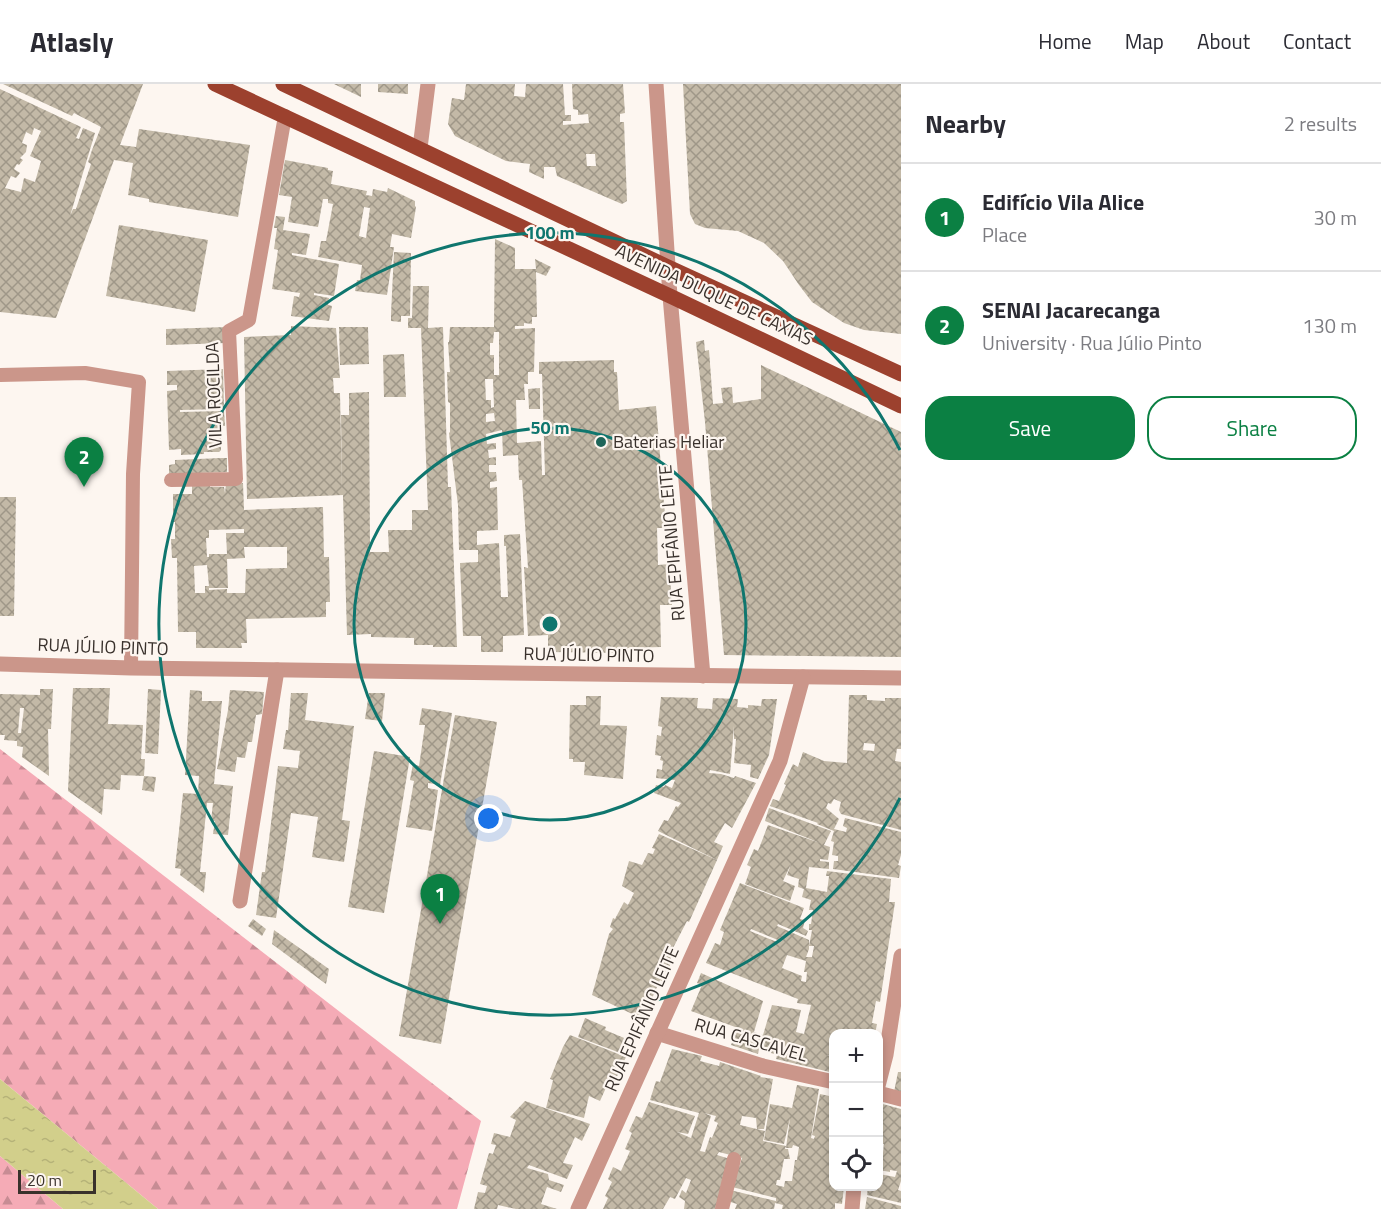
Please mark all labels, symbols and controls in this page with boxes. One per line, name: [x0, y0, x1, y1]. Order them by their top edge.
text: Atlasly: [30, 20, 113, 63]
text: Home: [1038, 25, 1092, 57]
text: Map: [1125, 25, 1164, 57]
text: About: [1197, 25, 1250, 57]
text: Contact: [1283, 25, 1351, 57]
text: Nearby: [925, 104, 1006, 143]
text: 2 results: [1284, 108, 1357, 139]
text: Edifício Vila Alice: [982, 185, 1144, 219]
text: 1: [939, 202, 950, 233]
text: 30 m: [1313, 202, 1357, 233]
text: 100 m: [525, 219, 575, 246]
text: Place: [982, 219, 1027, 250]
street label: AVENIDA DUQUE DE CAXIAS: [611, 237, 817, 352]
text: SENAI Jacarecanga: [982, 293, 1160, 327]
text: 2: [939, 310, 950, 341]
text: 130 m: [1302, 310, 1357, 341]
text: University · Rua Júlio Pinto: [982, 327, 1202, 358]
street label: VILA ROCILDA: [198, 341, 229, 449]
button: Save: [925, 396, 1135, 460]
button: Share: [1147, 396, 1357, 460]
text: 50 m: [530, 414, 570, 441]
place label: Baterias Heliar: [613, 428, 725, 455]
marker: Baterias Heliar: [594, 435, 608, 449]
pin: 2: [64, 438, 104, 487]
street label: RUA EPIFÂNIO LEITE: [651, 464, 692, 622]
centre of rings: [540, 614, 560, 634]
street label: RUA JÚLIO PINTO: [37, 631, 169, 662]
street label: RUA JÚLIO PINTO: [523, 640, 655, 669]
your location: [474, 804, 503, 833]
pin: 1: [420, 874, 460, 924]
street label: RUA EPIFÂNIO LEITE: [597, 942, 686, 1096]
street label: RUA CASCAVEL: [691, 1010, 811, 1069]
map controls: [829, 1029, 883, 1191]
button: +: [829, 1029, 883, 1083]
button: −: [829, 1083, 883, 1137]
button: locate: [829, 1137, 883, 1191]
scale bar: [18, 1167, 96, 1194]
text: 20 m: [27, 1168, 62, 1192]

